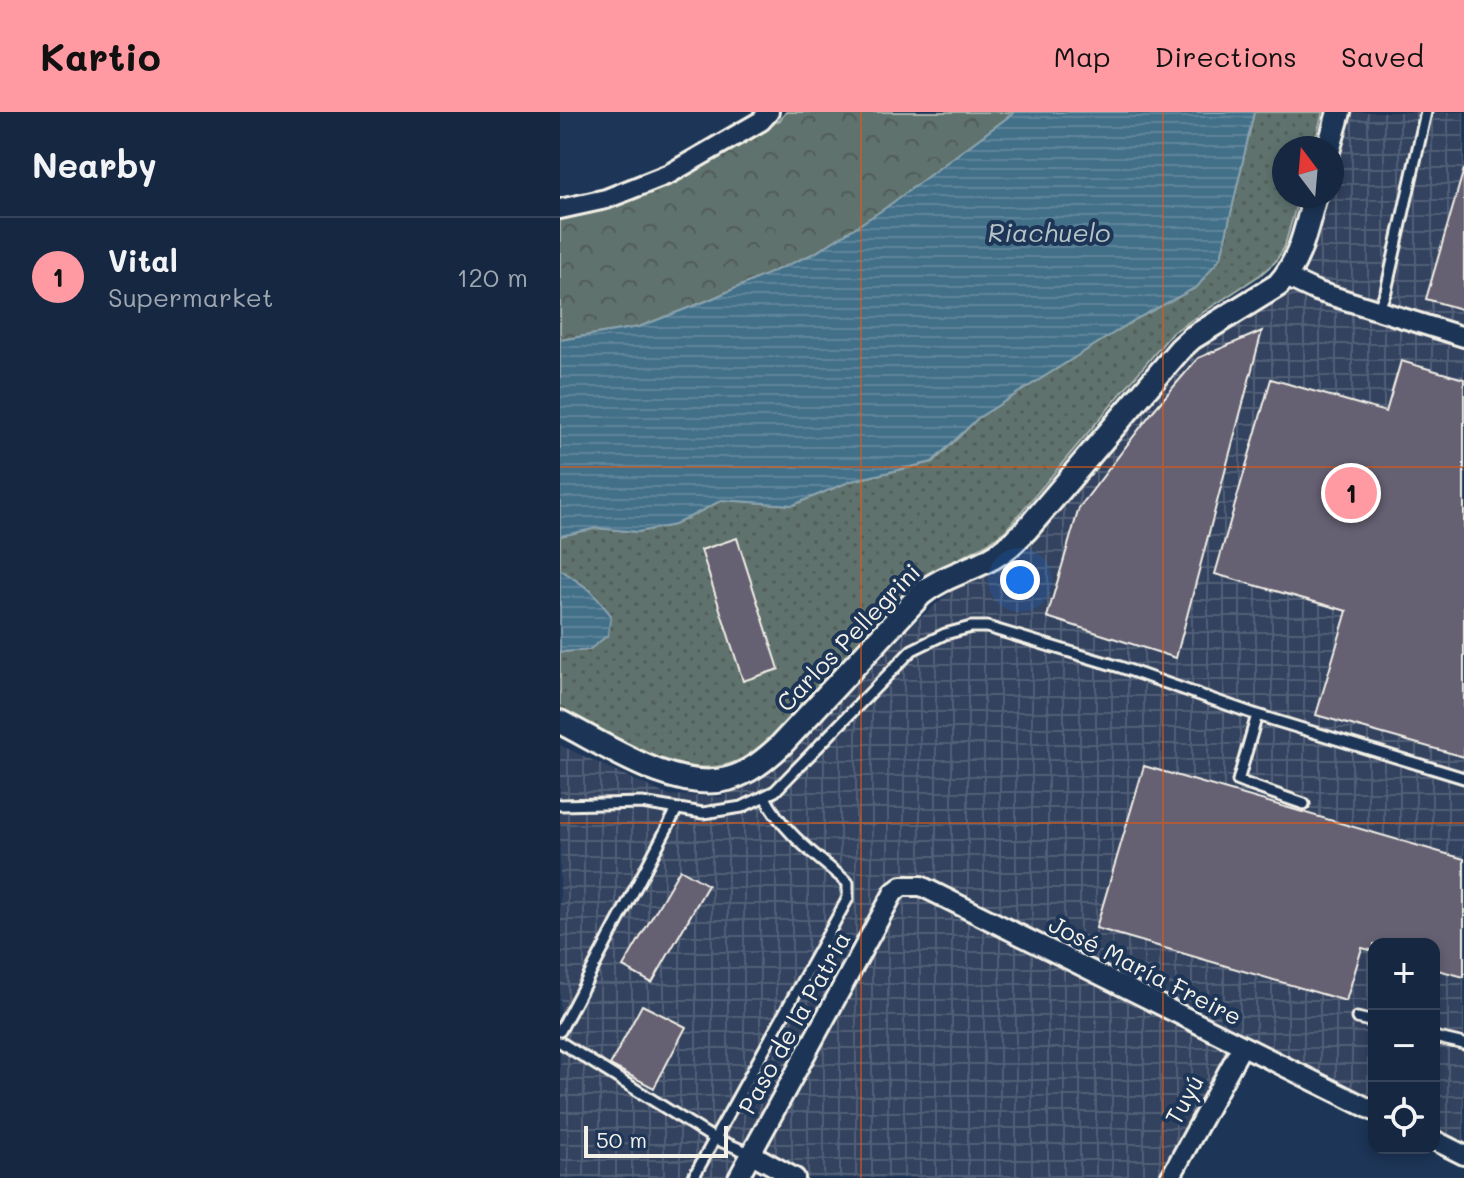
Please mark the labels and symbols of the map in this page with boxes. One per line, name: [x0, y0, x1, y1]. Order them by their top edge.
north arrow: [1272, 136, 1344, 208]
water label: Riachuelo: [987, 215, 1111, 249]
pin: 1: [1325, 463, 1377, 523]
street label: Carlos Pellegrini: [769, 556, 926, 718]
your location: [1000, 560, 1040, 600]
street label: José María Freire: [1044, 908, 1247, 1032]
street label: Paso de la Patria: [731, 925, 857, 1119]
street label: Tuyú: [1157, 1069, 1210, 1130]
scale bar: [584, 1122, 728, 1158]

